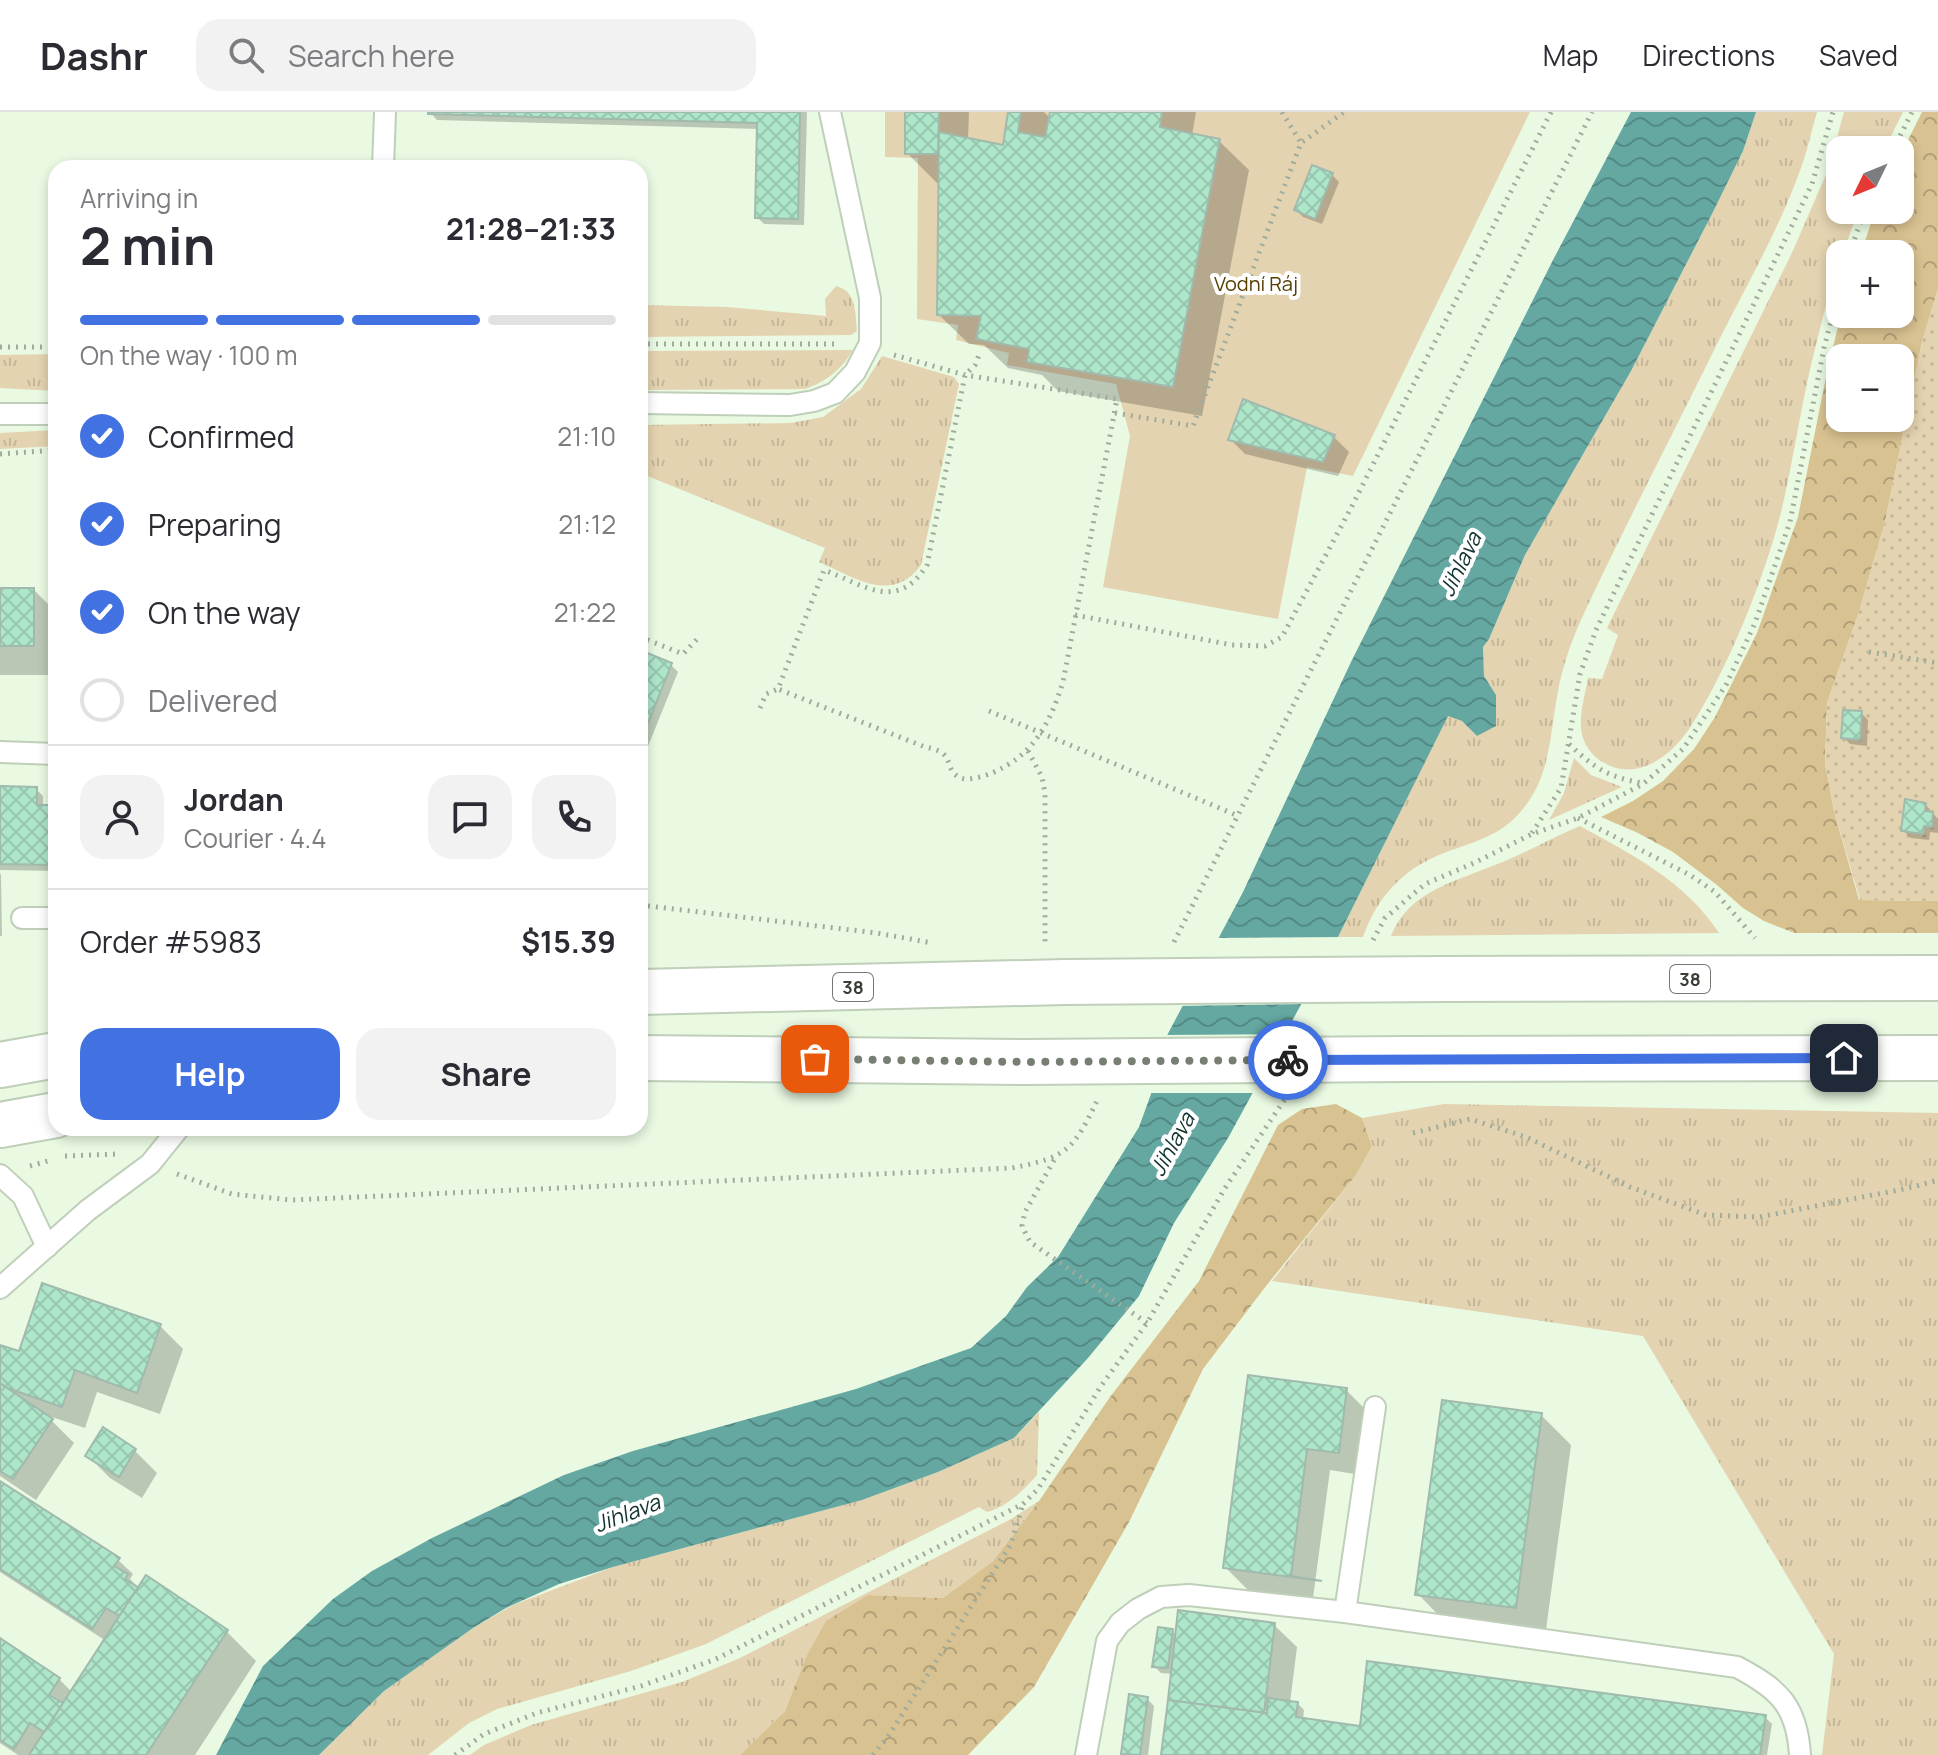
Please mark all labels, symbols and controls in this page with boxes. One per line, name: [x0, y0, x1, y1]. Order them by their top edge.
search box: [196, 19, 756, 91]
text: Dashr: [40, 29, 148, 81]
icon: search: [224, 33, 268, 77]
text: Search here: [288, 35, 455, 76]
text: Map: [1543, 36, 1598, 74]
text: Directions: [1642, 36, 1775, 74]
text: Saved: [1819, 36, 1898, 74]
north arrow: [1826, 136, 1914, 224]
map controls: [1826, 136, 1914, 432]
text: Arriving in: [80, 180, 198, 216]
text: 21:28–21:33: [446, 208, 616, 249]
text: 2 min: [80, 210, 215, 281]
button: +: [1826, 240, 1914, 328]
park label: Vodní Ráj: [1214, 270, 1298, 297]
text: On the way · 100 m: [80, 337, 298, 373]
button: −: [1826, 344, 1914, 432]
icon: check: [80, 414, 124, 458]
text: Confirmed: [148, 416, 295, 457]
text: 21:10: [557, 418, 616, 454]
icon: check: [80, 502, 124, 546]
text: Preparing: [148, 504, 282, 545]
text: 21:12: [558, 506, 616, 542]
water label: Jihlava: [1432, 525, 1489, 601]
icon: check: [80, 590, 124, 634]
text: On the way: [148, 592, 301, 633]
text: 21:22: [554, 594, 616, 630]
text: Delivered: [148, 680, 278, 721]
button: person: [80, 775, 164, 859]
button: chat: [428, 775, 512, 859]
button: phone: [532, 775, 616, 859]
text: Jordan: [184, 779, 284, 820]
text: Courier · 4.4: [184, 820, 326, 856]
text: Order #5983: [80, 921, 262, 962]
text: $15.39: [521, 921, 616, 962]
road number: 38: [1670, 965, 1710, 993]
road number: 38: [833, 973, 873, 1001]
courier: [1248, 1020, 1328, 1100]
pin: [1810, 1024, 1878, 1092]
pin: [781, 1025, 849, 1093]
button: Help: [80, 1028, 340, 1120]
button: Share: [356, 1028, 616, 1120]
icon: home: [1822, 1036, 1866, 1080]
icon: bag: [793, 1037, 837, 1081]
icon: bike: [1266, 1038, 1310, 1082]
water label: Jihlava: [1142, 1105, 1202, 1181]
water label: Jihlava: [590, 1486, 666, 1539]

